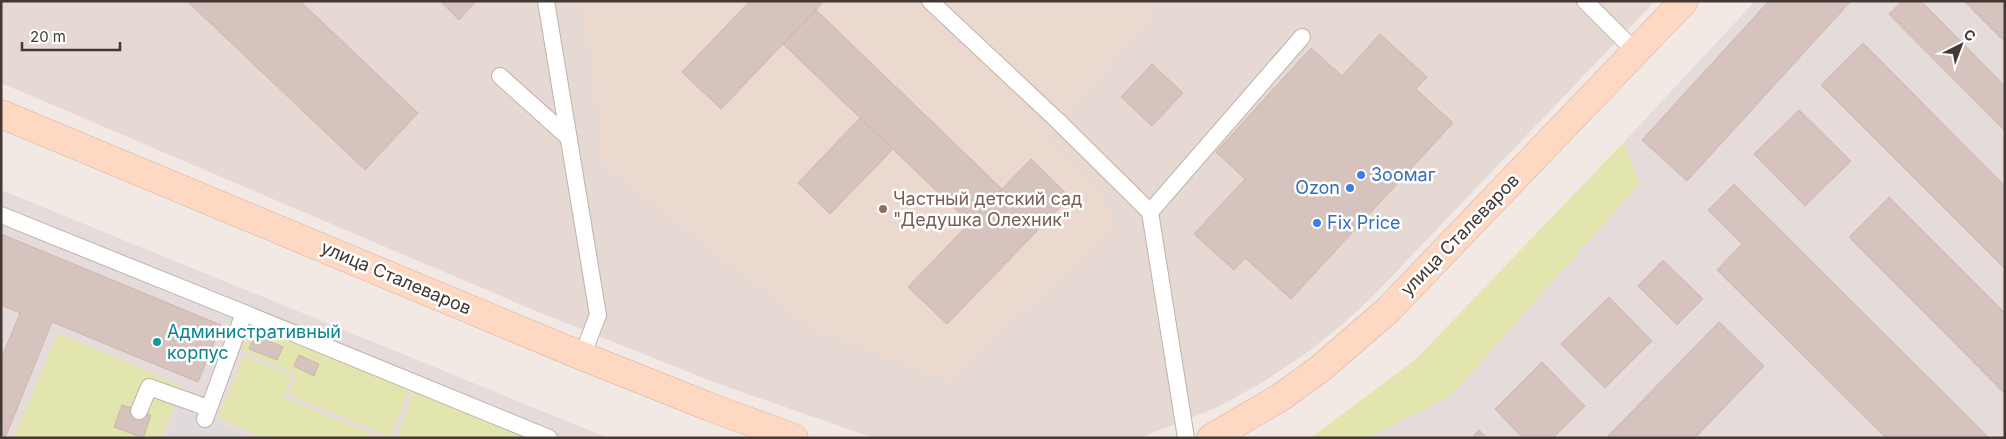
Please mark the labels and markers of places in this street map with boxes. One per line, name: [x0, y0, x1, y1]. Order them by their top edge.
place label: Зоомаг: [1371, 164, 1436, 185]
marker: Зоомаг: [1355, 169, 1367, 181]
place label: Ozon: [1295, 177, 1340, 198]
marker: Ozon: [1344, 182, 1356, 194]
place label: Частный детский сад "Дедушка Олехник": [893, 188, 1082, 230]
marker: Частный детский сад "Дедушка Олехник": [877, 203, 889, 215]
place label: Fix Price: [1327, 212, 1401, 233]
marker: Fix Price: [1311, 217, 1323, 229]
place label: Административный корпус: [167, 321, 341, 363]
marker: Административный корпус: [151, 336, 163, 348]

